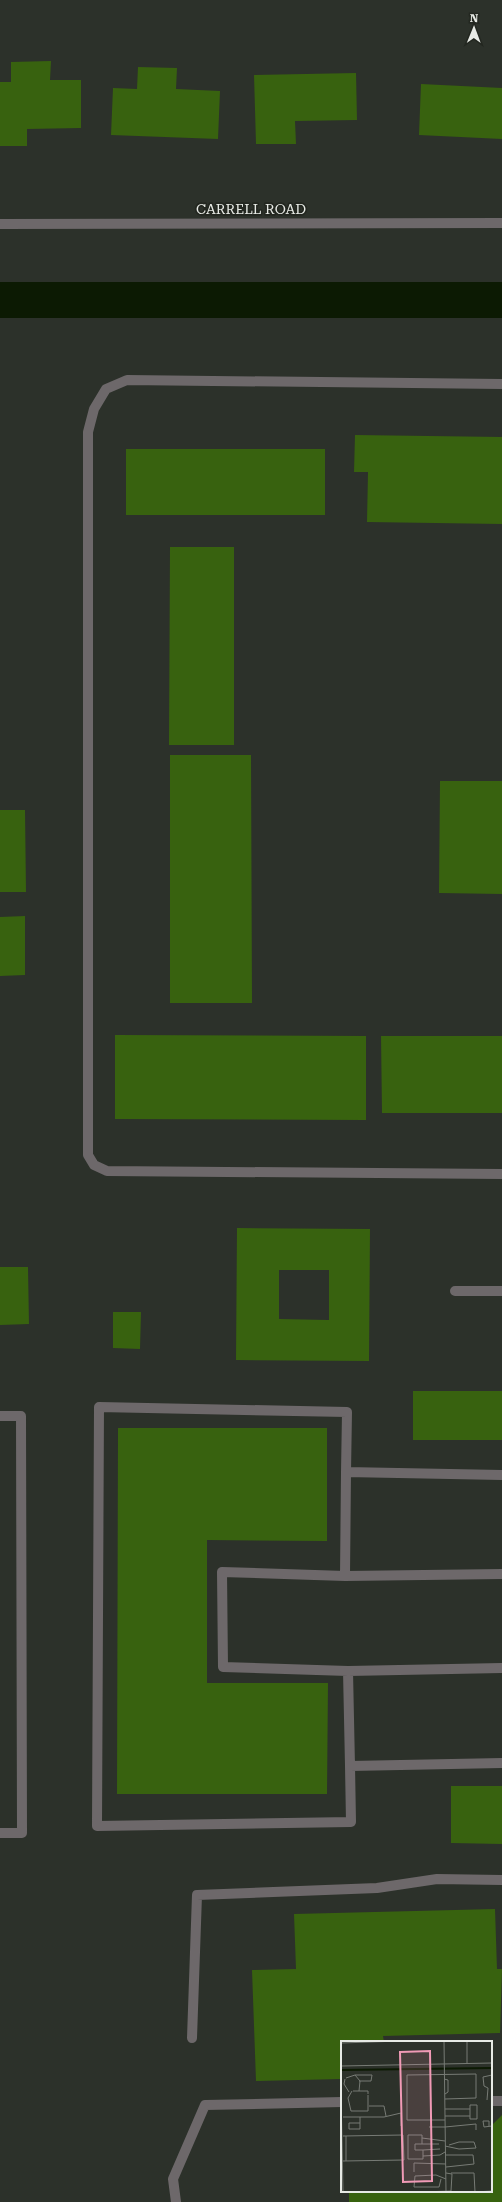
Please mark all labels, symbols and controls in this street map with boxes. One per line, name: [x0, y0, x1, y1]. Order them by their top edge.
north arrow: [454, 8, 494, 48]
text: N: [470, 12, 479, 25]
street label: CARRELL ROAD: [196, 201, 306, 217]
inset map: [341, 2041, 492, 2192]

